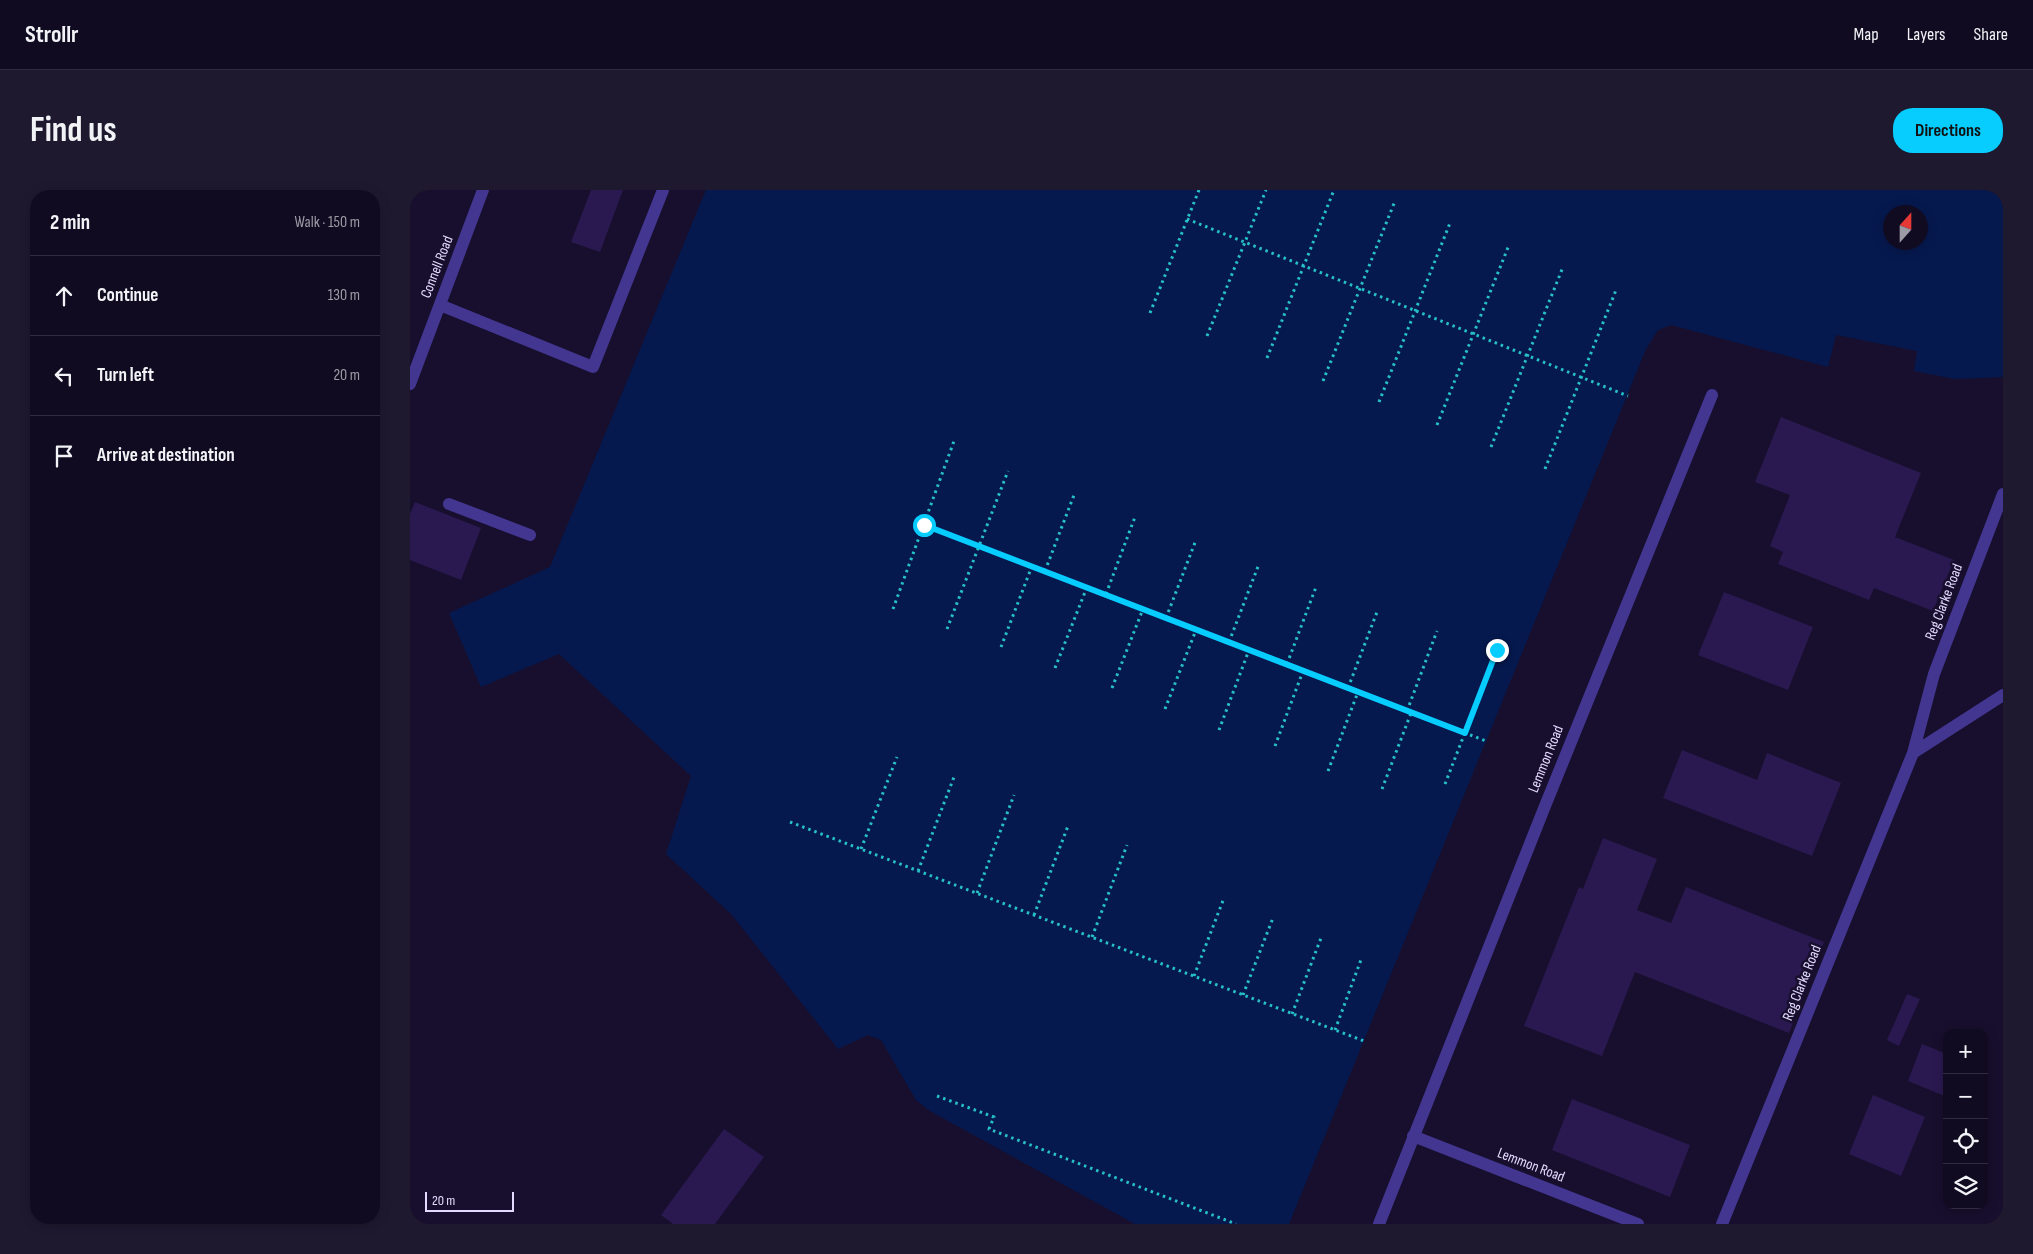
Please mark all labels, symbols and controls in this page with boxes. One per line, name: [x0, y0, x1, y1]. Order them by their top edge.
text: Strollr: [25, 20, 79, 49]
text: Map: [1854, 24, 1879, 45]
text: Layers: [1907, 24, 1946, 45]
text: Share: [1974, 24, 2008, 45]
button: Directions: [1893, 108, 2003, 153]
text: Find us: [30, 109, 117, 152]
north arrow: [1883, 205, 1928, 250]
text: 2 min: [50, 210, 90, 235]
text: Walk · 150 m: [295, 213, 360, 232]
street label: Connell Road: [416, 233, 458, 301]
icon: ahead: [50, 282, 78, 310]
text: Continue: [97, 284, 158, 307]
text: 130 m: [328, 286, 360, 305]
icon: left: [50, 362, 78, 390]
text: Turn left: [97, 364, 154, 387]
text: 20 m: [333, 366, 360, 385]
icon: arrive: [50, 442, 78, 470]
text: Arrive at destination: [97, 444, 235, 467]
route start: [913, 514, 936, 537]
street label: Reg Clarke Road: [1921, 561, 1967, 643]
route end: [1486, 639, 1509, 662]
street label: Lemmon Road: [1524, 723, 1568, 795]
street label: Reg Clarke Road: [1778, 942, 1826, 1024]
map controls: [1943, 1029, 1988, 1209]
button: +: [1943, 1029, 1988, 1074]
button: −: [1943, 1074, 1988, 1119]
button: locate: [1943, 1119, 1988, 1164]
street label: Lemmon Road: [1495, 1143, 1567, 1187]
button: layers: [1943, 1164, 1988, 1209]
scale bar: [425, 1189, 514, 1212]
text: 20 m: [432, 1192, 455, 1209]

